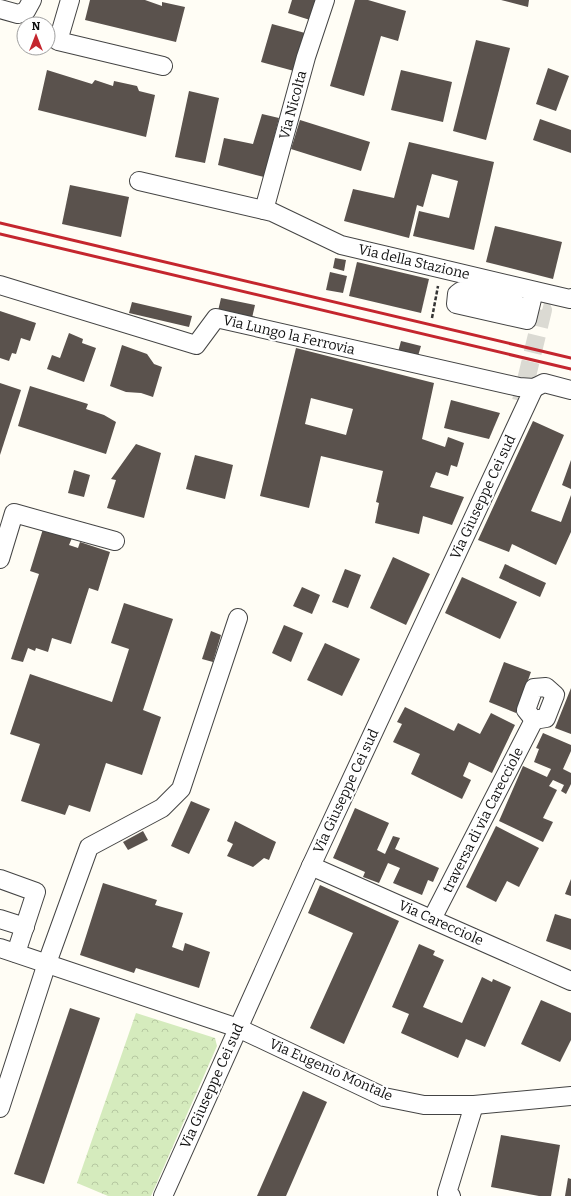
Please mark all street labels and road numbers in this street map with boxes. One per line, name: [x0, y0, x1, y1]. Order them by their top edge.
street label: Via Nicolta: [276, 68, 310, 141]
street label: Via della Stazione: [357, 241, 471, 283]
street label: Via Lungo la Ferrovia: [221, 312, 357, 359]
street label: Via Giuseppe Cei sud: [447, 432, 519, 562]
street label: Via Giuseppe Cei sud: [310, 726, 382, 856]
street label: traversa di via Carecciole: [439, 745, 527, 895]
street label: Via Carecciole: [396, 897, 486, 949]
street label: Via Giuseppe Cei sud: [177, 1021, 247, 1151]
street label: Via Eugenio Montale: [267, 1035, 395, 1105]

